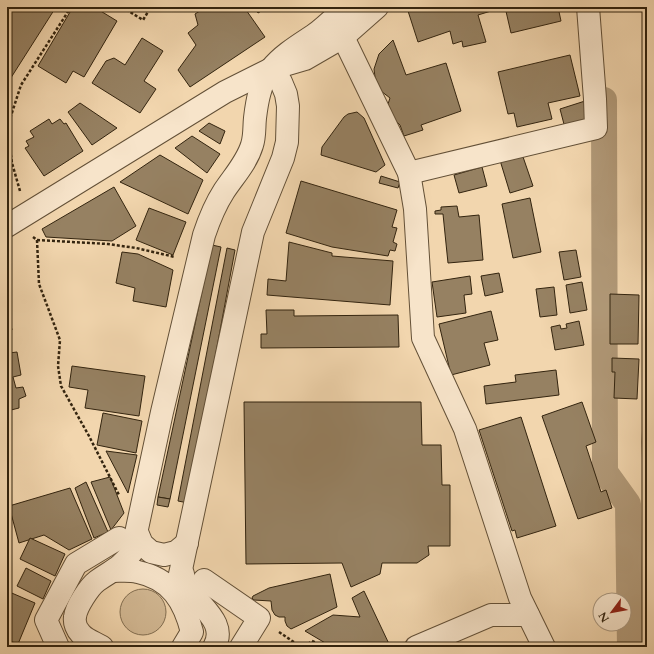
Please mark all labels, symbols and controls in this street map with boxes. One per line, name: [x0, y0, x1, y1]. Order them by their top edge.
north arrow: [592, 592, 632, 632]
text: N: [595, 609, 613, 625]

